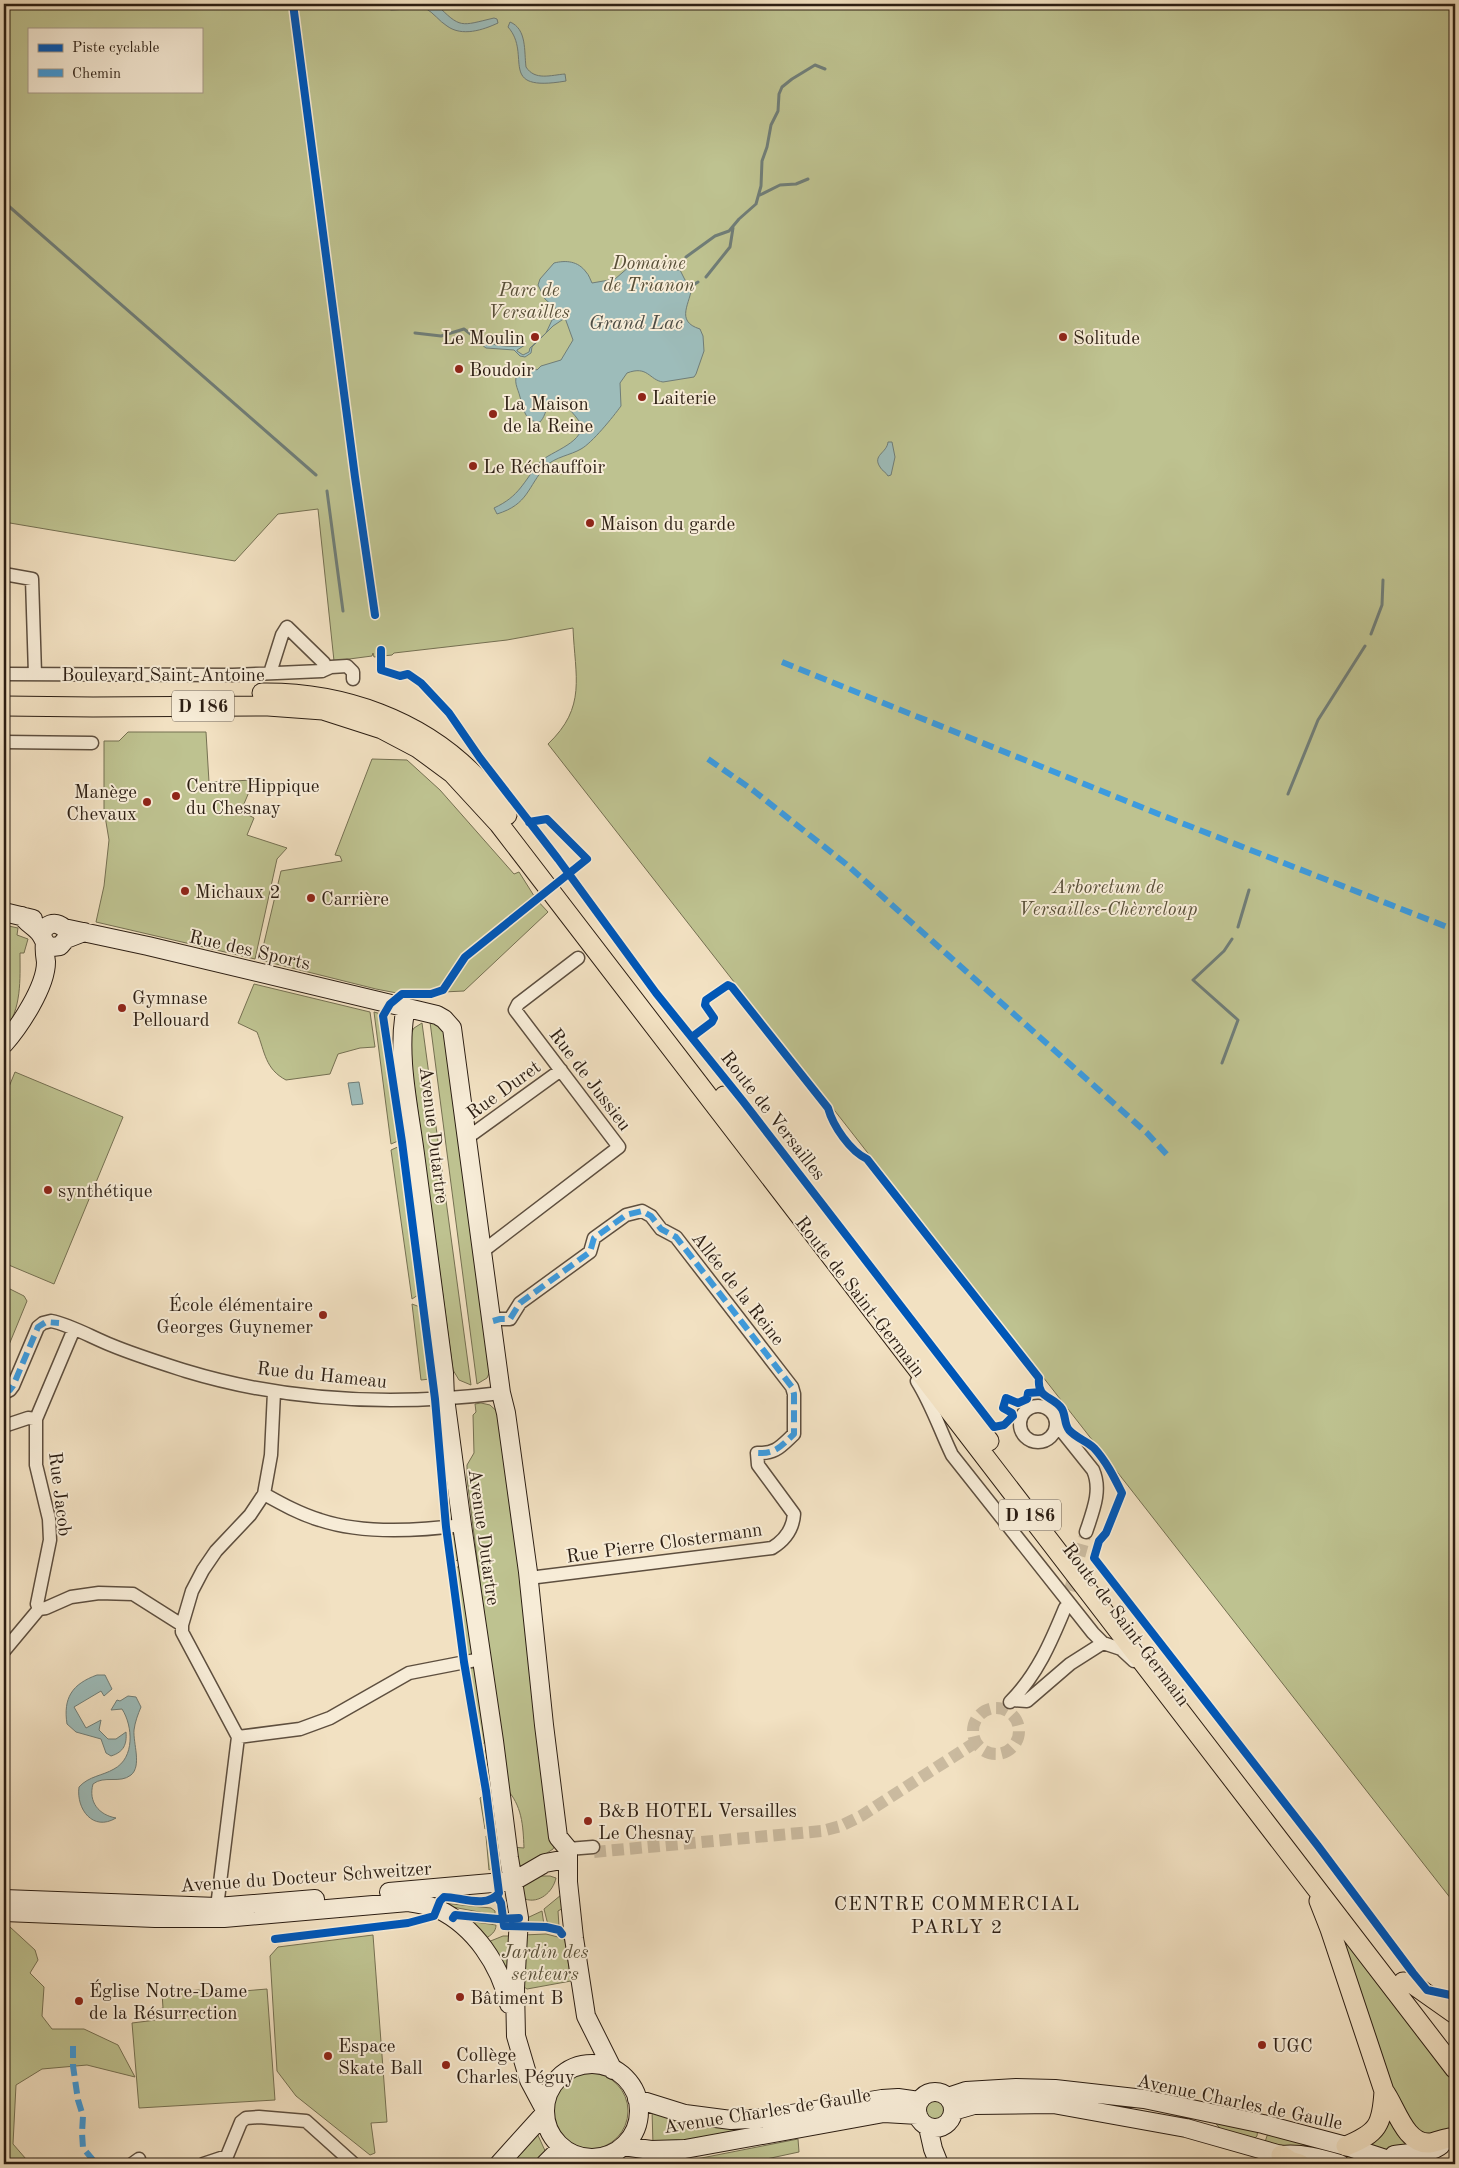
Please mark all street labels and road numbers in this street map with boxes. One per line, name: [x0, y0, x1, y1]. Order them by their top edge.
street label: Boulevard Saint-Antoine: [61, 667, 265, 686]
road number: D 186: [172, 690, 234, 721]
street label: Rue des Sports: [187, 928, 312, 975]
street label: Rue de Jussieu: [544, 1026, 634, 1135]
street label: Route de Versailles: [716, 1049, 828, 1184]
street label: Rue Duret: [464, 1058, 545, 1124]
street label: Avenue Dutartre: [415, 1066, 450, 1205]
street label: Route de Saint-Germain: [791, 1214, 928, 1381]
street label: Allée de la Reine: [687, 1229, 787, 1350]
street label: Rue du Hameau: [256, 1360, 388, 1393]
street label: Rue Jacob: [44, 1451, 73, 1538]
street label: Avenue Dutartre: [464, 1468, 502, 1607]
road number: D 186: [999, 1500, 1061, 1530]
street label: Rue Pierre Clostermann: [565, 1521, 764, 1568]
street label: Route de Saint-Germain: [1058, 1541, 1192, 1710]
street label: Avenue du Docteur Schweitzer: [180, 1860, 433, 1897]
street label: Avenue Charles de Gaulle: [1135, 2072, 1344, 2135]
street label: Avenue Charles de Gaulle: [662, 2087, 872, 2138]

